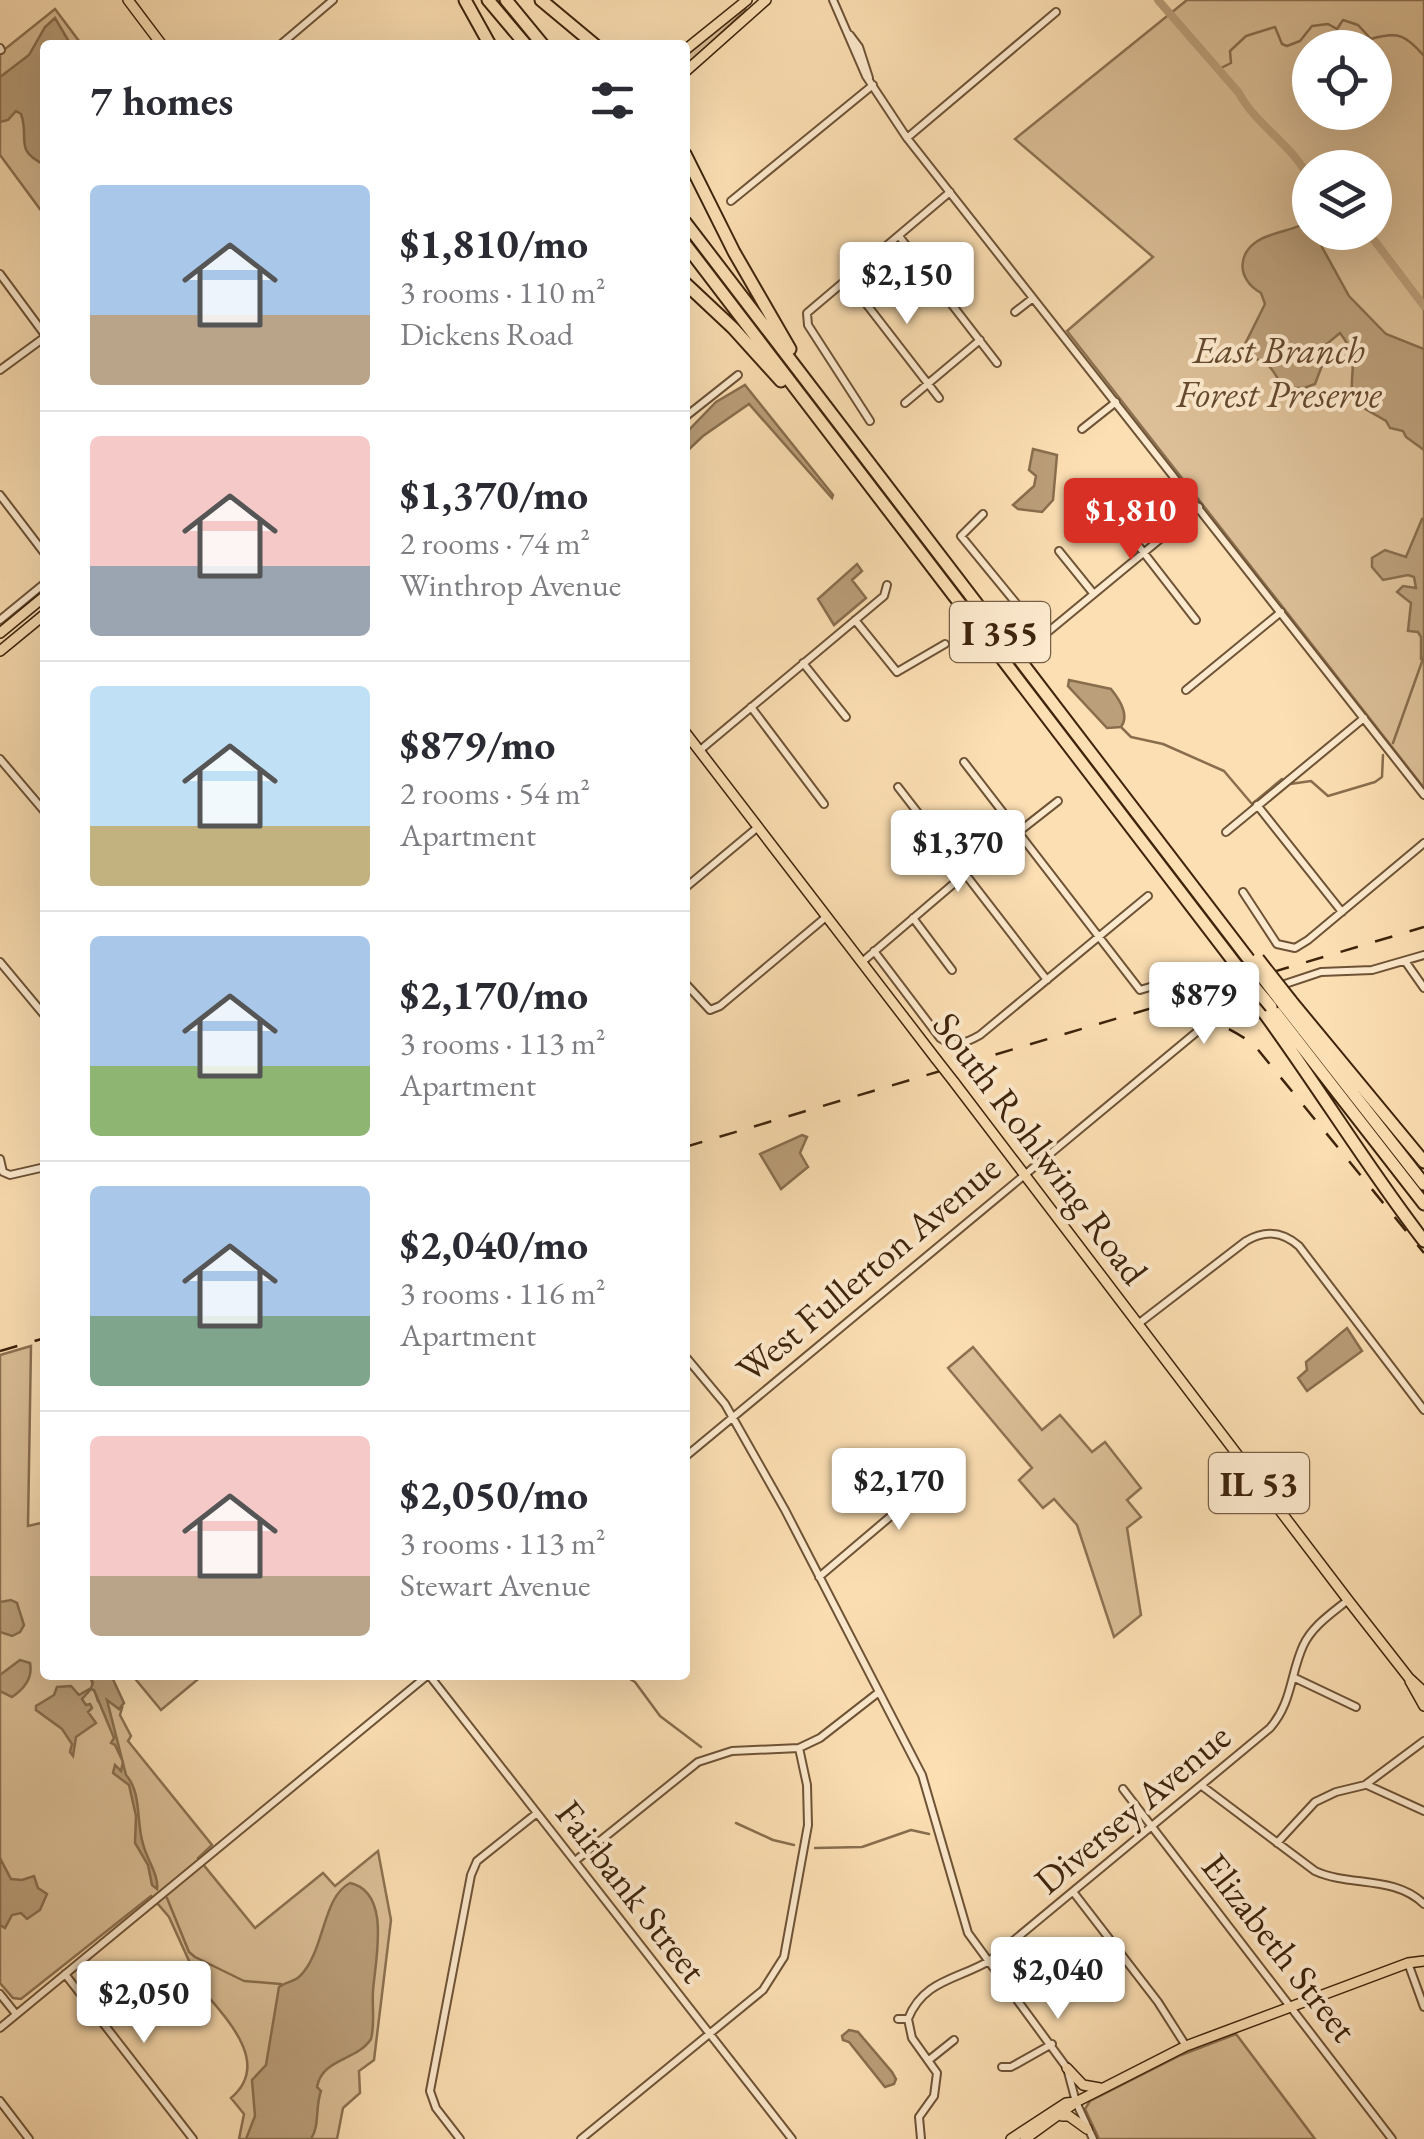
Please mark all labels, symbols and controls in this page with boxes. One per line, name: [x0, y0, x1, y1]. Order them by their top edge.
map controls: [1292, 30, 1392, 250]
button: locate: [1292, 30, 1392, 130]
text: 7 homes: [90, 73, 233, 128]
icon: filters: [585, 73, 640, 128]
button: layers: [1292, 150, 1392, 250]
text: $1,810/mo: [400, 216, 588, 271]
icon: home: [170, 225, 290, 345]
pin: $2,150: [826, 242, 988, 327]
text: $2,150: [862, 253, 952, 295]
text: 3 rooms · 110 m²: [400, 271, 606, 313]
text: Dickens Road: [400, 313, 573, 355]
park label: East Branch Forest Preserve: [1175, 325, 1383, 418]
text: $1,370/mo: [400, 467, 588, 522]
icon: home: [170, 476, 290, 596]
pin: $1,810: [1050, 478, 1212, 563]
text: $1,810: [1086, 489, 1176, 531]
text: 2 rooms · 74 m²: [400, 522, 590, 564]
text: Winthrop Avenue: [400, 564, 621, 606]
road number: I 355: [950, 602, 1050, 662]
text: $879/mo: [400, 717, 556, 772]
icon: home: [170, 726, 290, 846]
text: 2 rooms · 54 m²: [400, 772, 590, 814]
pin: $1,370: [877, 810, 1039, 895]
text: Apartment: [400, 814, 536, 856]
text: $1,370: [913, 821, 1003, 863]
pin: $879: [1145, 962, 1263, 1047]
text: $2,170/mo: [400, 967, 588, 1022]
text: $879: [1171, 973, 1237, 1015]
icon: home: [170, 976, 290, 1096]
street label: South Rohlwing Road: [923, 1002, 1160, 1295]
text: 3 rooms · 113 m²: [400, 1022, 606, 1064]
text: Apartment: [400, 1064, 536, 1106]
street label: West Fullerton Avenue: [726, 1143, 1010, 1393]
text: $2,040/mo: [400, 1217, 588, 1272]
icon: home: [170, 1226, 290, 1346]
text: 3 rooms · 116 m²: [400, 1272, 606, 1314]
text: Apartment: [400, 1314, 536, 1356]
pin: $2,170: [818, 1448, 980, 1533]
road number: IL 53: [1209, 1453, 1309, 1513]
text: $2,170: [854, 1459, 944, 1501]
text: $2,050/mo: [400, 1467, 588, 1522]
icon: home: [170, 1476, 290, 1596]
text: 3 rooms · 113 m²: [400, 1522, 606, 1564]
text: Stewart Avenue: [400, 1564, 591, 1606]
street label: Diversey Avenue: [1024, 1712, 1240, 1904]
street label: Fairbank Street: [545, 1790, 719, 1992]
street label: Elizabeth Street: [1191, 1843, 1369, 2051]
pin: $2,040: [977, 1937, 1139, 2022]
text: $2,040: [1013, 1948, 1103, 1990]
pin: $2,050: [63, 1961, 225, 2046]
text: $2,050: [99, 1972, 189, 2014]

